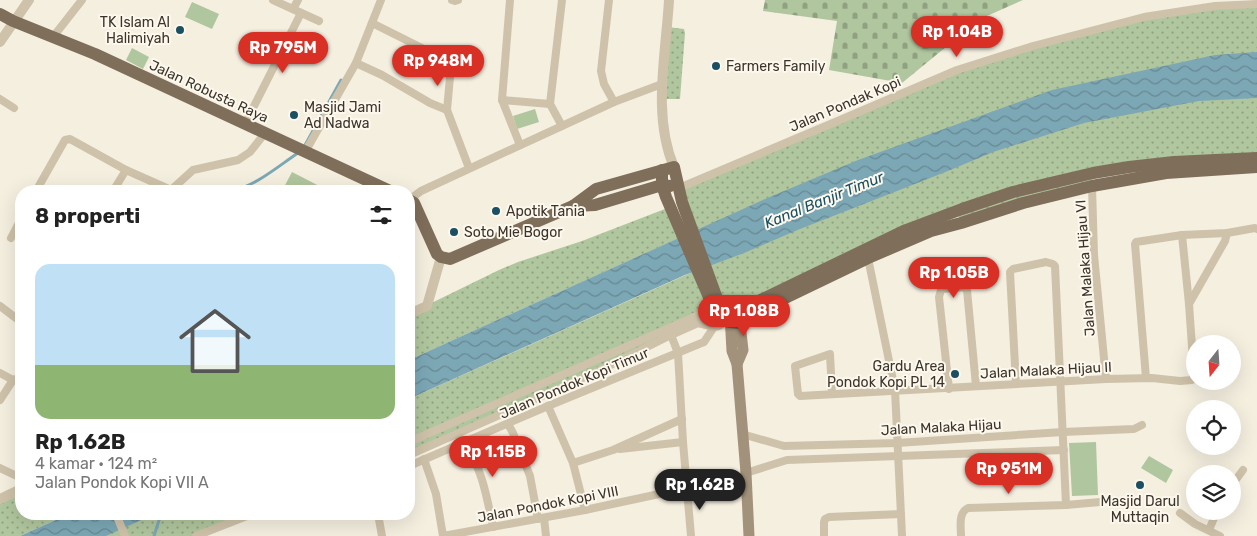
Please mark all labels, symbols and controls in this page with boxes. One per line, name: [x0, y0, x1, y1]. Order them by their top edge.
place label: TK Islam Al Halimiyah: [100, 14, 170, 47]
pin: Rp 1.04B: [905, 15, 1009, 58]
text: Rp 1.04B: [922, 22, 992, 41]
marker: TK Islam Al Halimiyah: [174, 24, 186, 36]
pin: Rp 795M: [237, 32, 329, 74]
text: Rp 795M: [249, 38, 317, 57]
pin: Rp 948M: [392, 44, 484, 87]
text: Rp 948M: [403, 51, 473, 70]
street label: Jalan Robusta Raya: [147, 56, 271, 126]
place label: Farmers Family: [726, 58, 826, 75]
marker: Farmers Family: [710, 60, 722, 72]
street label: Jalan Pondak Kopi: [787, 73, 903, 136]
place label: Masjid Jami Ad Nadwa: [304, 99, 381, 132]
marker: Masjid Jami Ad Nadwa: [288, 109, 300, 121]
water label: Kanal Banjir Timur: [762, 167, 887, 232]
street label: Jalan Malaka Hijau VI: [1072, 199, 1099, 337]
icon: filters: [367, 201, 395, 229]
text: 8 properti: [35, 203, 140, 228]
place label: Apotik Tania: [506, 203, 585, 220]
marker: Apotik Tania: [490, 205, 502, 217]
place label: Soto Mie Bogor: [464, 224, 563, 241]
marker: Soto Mie Bogor: [448, 226, 460, 238]
pin: Rp 1.05B: [902, 256, 1006, 299]
text: Rp 1.05B: [919, 263, 989, 282]
pin: Rp 1.08B: [692, 294, 796, 337]
icon: home: [170, 296, 260, 386]
text: Rp 1.08B: [709, 301, 779, 320]
north arrow: [1186, 335, 1241, 390]
map controls: [1186, 335, 1241, 520]
street label: Jalan Pondok Kopi Timur: [497, 344, 652, 423]
place label: Gardu Area Pondok Kopi PL 14: [827, 358, 945, 391]
street label: Jalan Malaka Hijau II: [980, 359, 1112, 382]
marker: Gardu Area Pondok Kopi PL 14: [949, 368, 961, 380]
button: locate: [1186, 400, 1241, 455]
street label: Jalan Malaka Hijau: [880, 416, 1002, 439]
text: Rp 1.62B: [35, 429, 126, 454]
pin: Rp 1.15B: [441, 436, 545, 478]
text: Rp 1.15B: [460, 442, 526, 461]
pin: Rp 951M: [963, 452, 1055, 495]
text: 4 kamar · 124 m²: [35, 454, 157, 473]
text: Rp 951M: [976, 459, 1042, 478]
button: layers: [1186, 465, 1241, 520]
pin: Rp 1.62B: [648, 468, 752, 511]
text: Jalan Pondok Kopi VII A: [35, 473, 209, 492]
text: Rp 1.62B: [665, 475, 735, 494]
marker: Masjid Darul Muttaqin: [1134, 479, 1146, 491]
street label: Jalan Pondok Kopi VIII: [476, 482, 620, 527]
place label: Masjid Darul Muttaqin: [1100, 493, 1180, 526]

